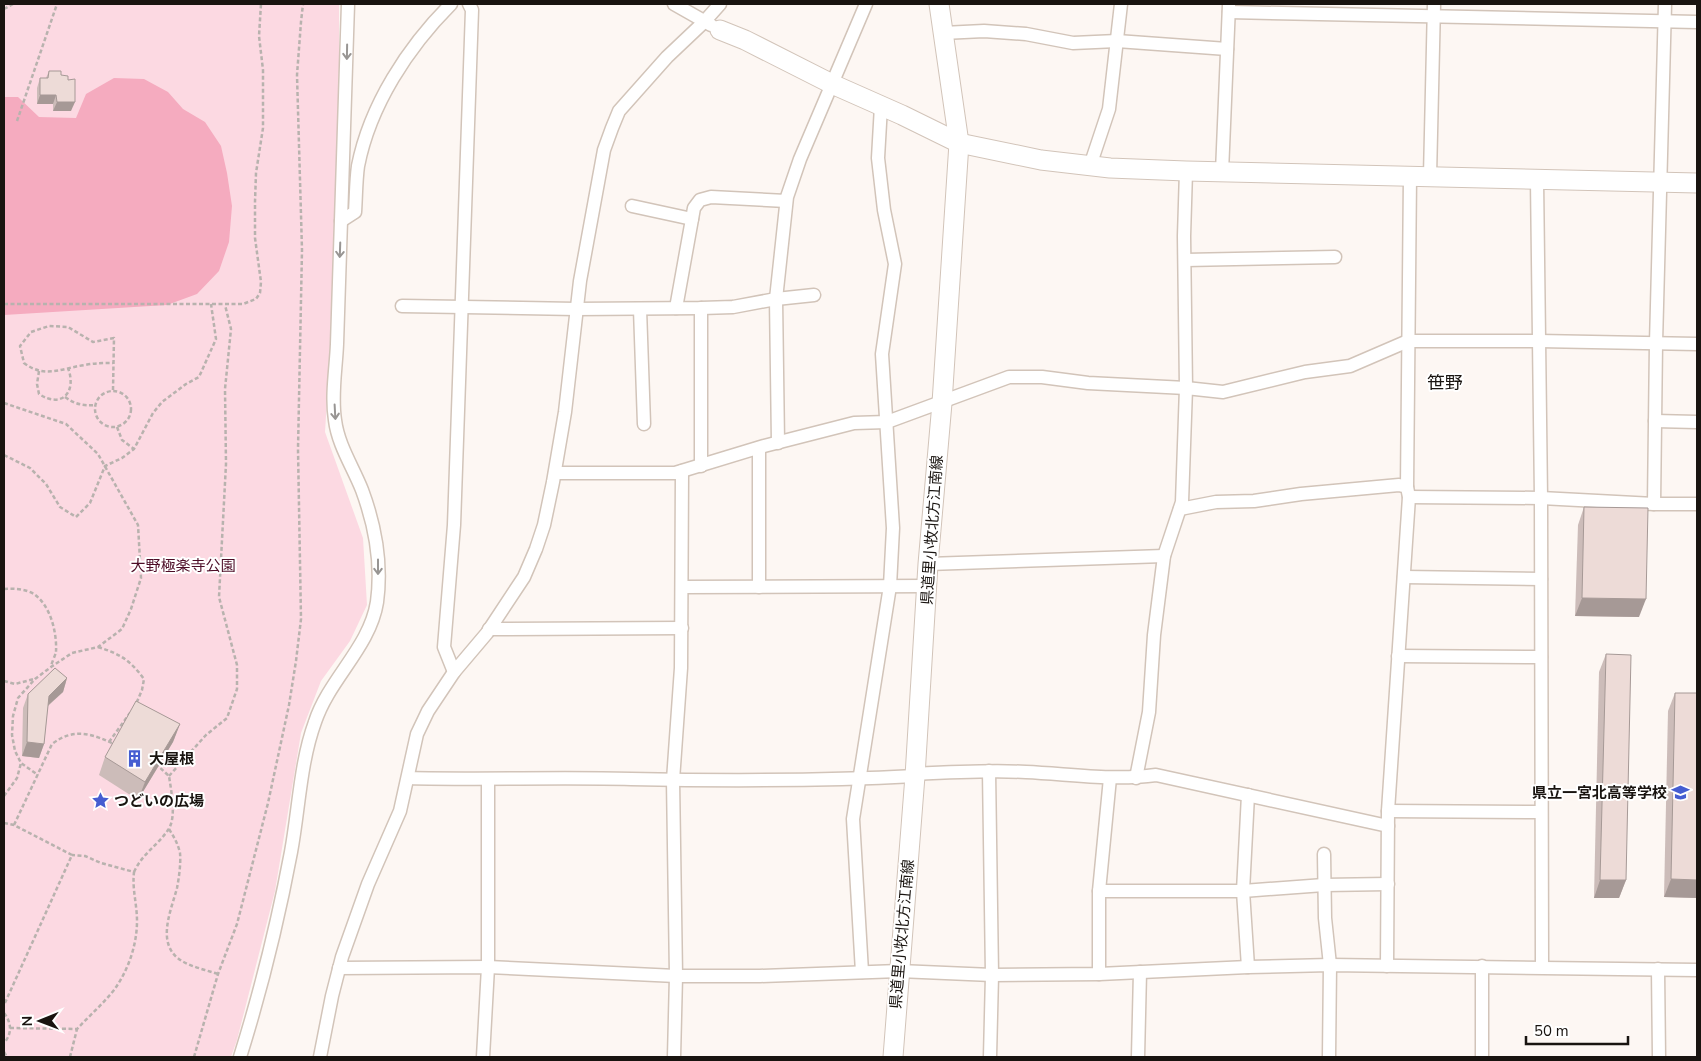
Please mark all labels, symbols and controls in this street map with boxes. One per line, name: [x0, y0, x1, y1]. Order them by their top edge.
one-way arrow: [342, 44, 352, 60]
one-way arrow: [335, 242, 345, 258]
district label: 笹野: [1427, 371, 1463, 395]
one-way arrow: [330, 404, 339, 420]
street label: 県道里小牧北方江南線: [917, 454, 947, 606]
park label: 大野極楽寺公園: [130, 556, 236, 576]
one-way arrow: [373, 559, 383, 575]
building icon: 大屋根: [125, 749, 145, 769]
place label: 大屋根: [149, 749, 194, 769]
place label: 県立一宮北高等学校: [1532, 783, 1667, 803]
school or university icon: 県立一宮北高等学校: [1671, 783, 1691, 803]
place icon: つどいの広場: [90, 791, 110, 811]
place label: つどいの広場: [114, 791, 204, 811]
street label: 県道里小牧北方江南線: [886, 858, 918, 1010]
north arrow: [15, 996, 65, 1046]
scale bar: [1526, 1014, 1628, 1046]
text: N: [18, 1016, 37, 1027]
text: 50 m: [1534, 1021, 1569, 1041]

